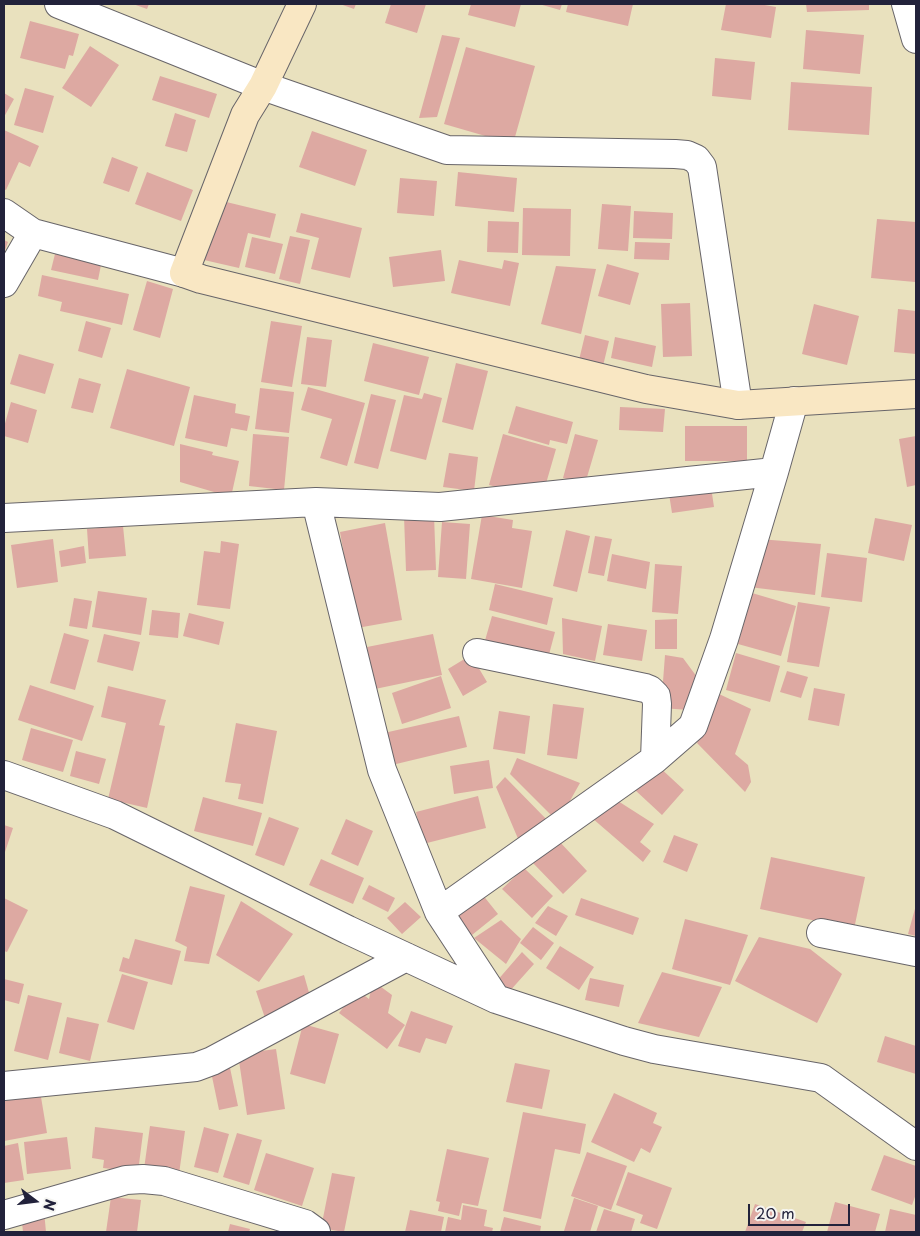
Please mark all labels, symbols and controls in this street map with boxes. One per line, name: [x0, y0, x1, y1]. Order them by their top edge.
north arrow: [10, 1176, 60, 1226]
scale bar: [750, 1194, 852, 1226]
text: N: [38, 1197, 62, 1213]
text: 20 m: [756, 1201, 795, 1224]

